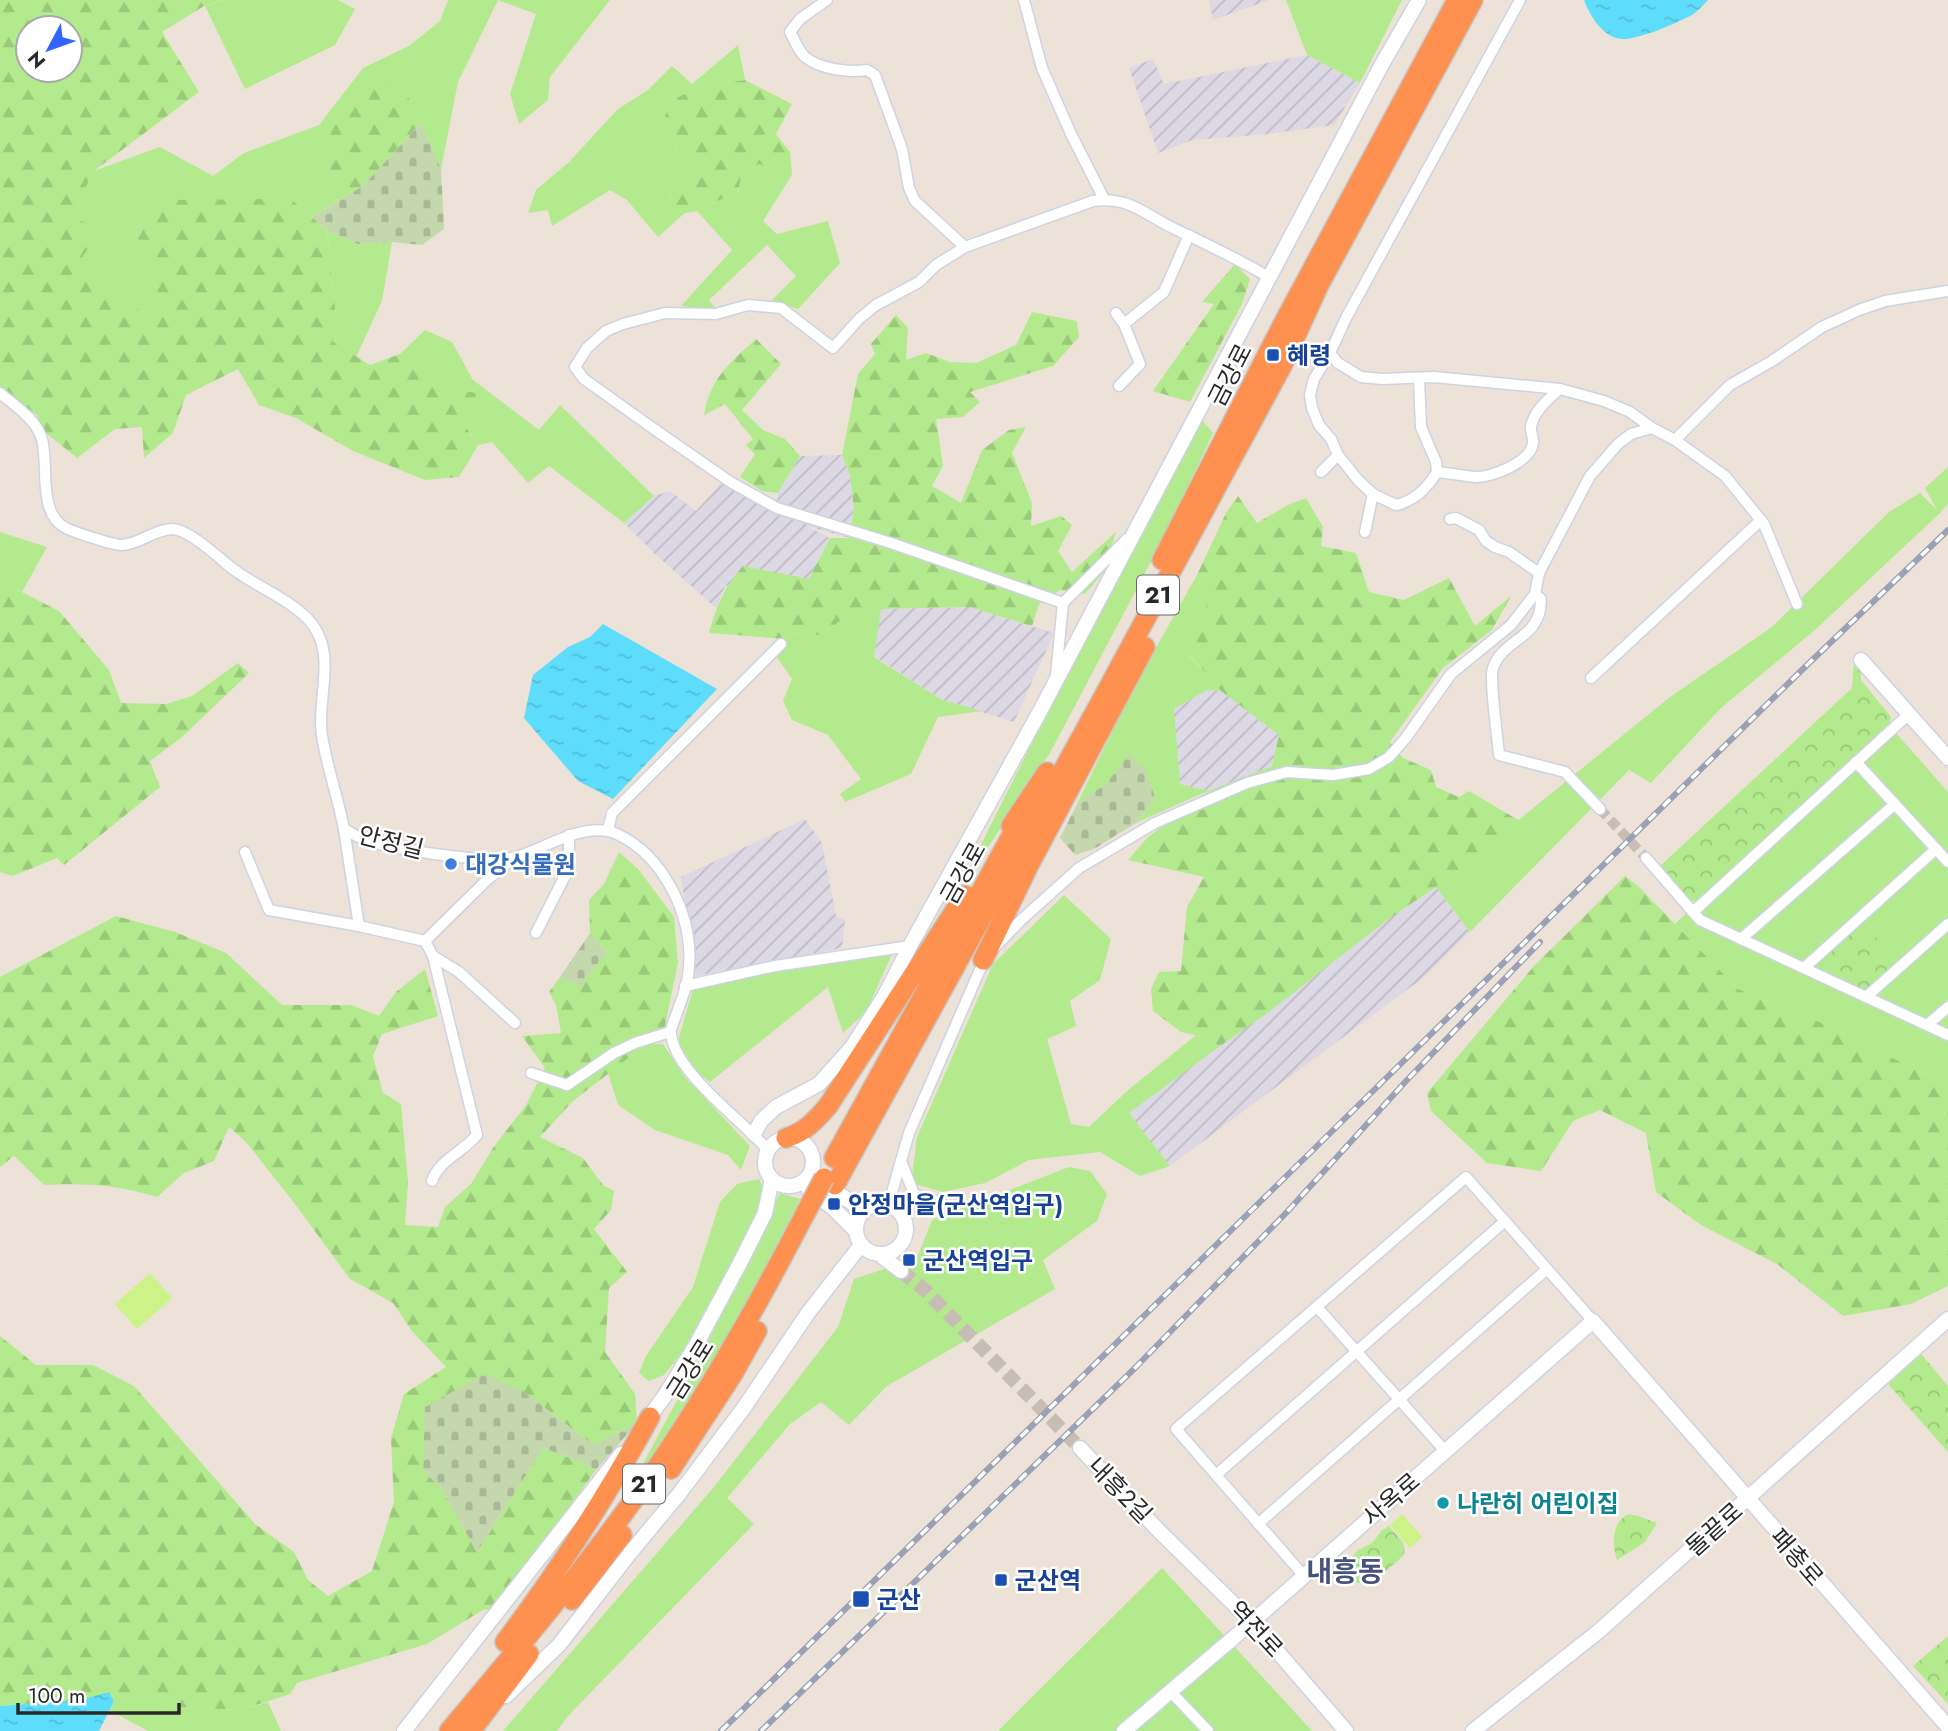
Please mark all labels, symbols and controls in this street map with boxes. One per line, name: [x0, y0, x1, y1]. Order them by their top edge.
north arrow: [14, 14, 84, 84]
text: N: [21, 45, 52, 74]
street label: 금강로: [1199, 338, 1261, 412]
place label: 혜령: [1287, 338, 1331, 373]
marker: 혜령: [1265, 347, 1281, 363]
road number: 21: [1137, 576, 1179, 614]
street label: 안정길: [355, 817, 427, 867]
street label: 금강로: [932, 836, 994, 910]
place label: 대강식물원: [465, 847, 575, 882]
marker: 대강식물원: [443, 856, 459, 872]
place label: 안정마을(군산역입구): [848, 1187, 1063, 1222]
marker: 안정마을(군산역입구): [826, 1196, 842, 1212]
place label: 군산역입구: [923, 1243, 1033, 1278]
marker: 군산역입구: [901, 1252, 917, 1268]
street label: 금강로: [658, 1332, 722, 1406]
street label: 내흥2길: [1080, 1449, 1160, 1531]
road number: 21: [623, 1464, 665, 1504]
street label: 사옥로: [1355, 1464, 1427, 1534]
place label: 나란히 어린이집: [1457, 1486, 1619, 1521]
street label: 돌끝로: [1678, 1494, 1750, 1564]
marker: 나란히 어린이집: [1435, 1495, 1451, 1511]
street label: 패총로: [1762, 1521, 1832, 1593]
district label: 내흥동: [1306, 1551, 1384, 1592]
place label: 군산역: [1015, 1563, 1081, 1598]
marker: 군산역: [993, 1572, 1009, 1588]
place label: 군산: [877, 1582, 921, 1617]
marker: 군산: [851, 1589, 871, 1609]
street label: 역전로: [1221, 1593, 1291, 1665]
scale bar: [18, 1672, 178, 1716]
text: 100 m: [28, 1681, 85, 1711]

